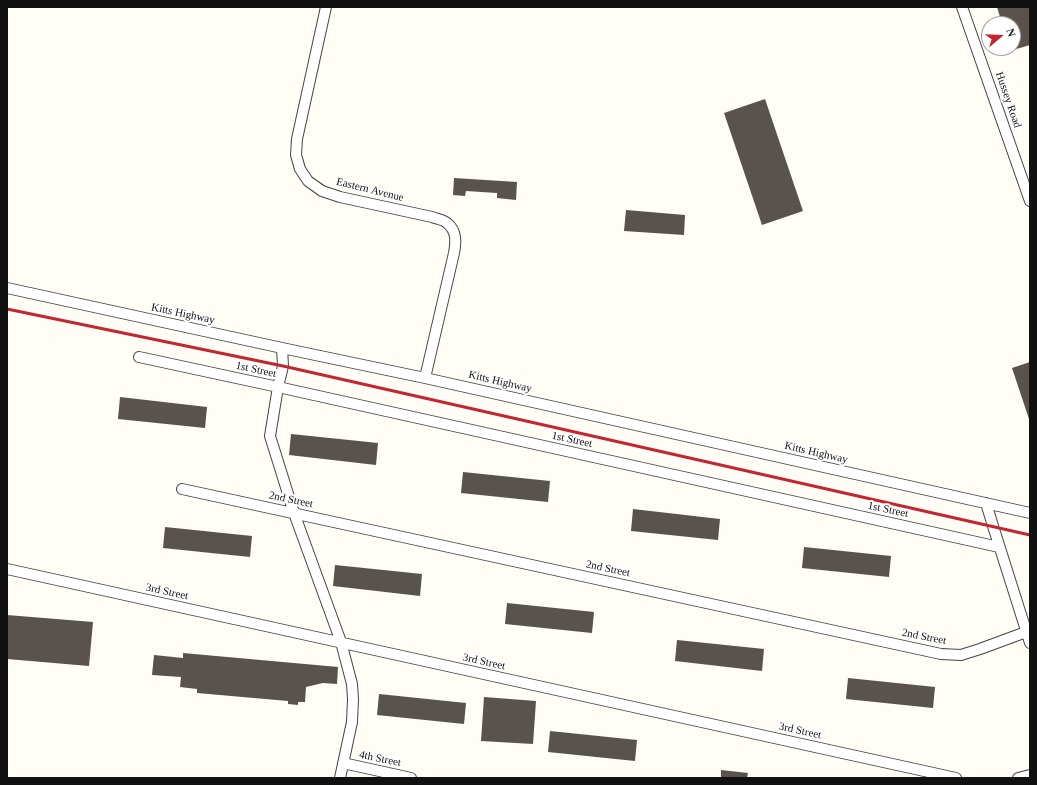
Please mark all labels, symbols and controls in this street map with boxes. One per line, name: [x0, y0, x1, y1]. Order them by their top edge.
north arrow: [981, 16, 1021, 56]
text: N: [1004, 27, 1018, 38]
street label: Hussey Road: [992, 70, 1024, 130]
street label: Eastern Avenue: [335, 175, 405, 205]
street label: Kitts Highway: [150, 301, 216, 327]
street label: 1st Street: [234, 359, 278, 381]
street label: Kitts Highway: [467, 368, 533, 396]
street label: 1st Street: [550, 429, 594, 451]
street label: Kitts Highway: [783, 439, 849, 467]
street label: 2nd Street: [268, 489, 314, 511]
street label: 1st Street: [866, 499, 910, 521]
street label: 2nd Street: [585, 558, 631, 580]
street label: 3rd Street: [145, 581, 189, 603]
street label: 2nd Street: [901, 626, 947, 648]
street label: 3rd Street: [462, 651, 506, 673]
street label: 3rd Street: [778, 720, 822, 742]
street label: 4th Street: [358, 748, 402, 770]

